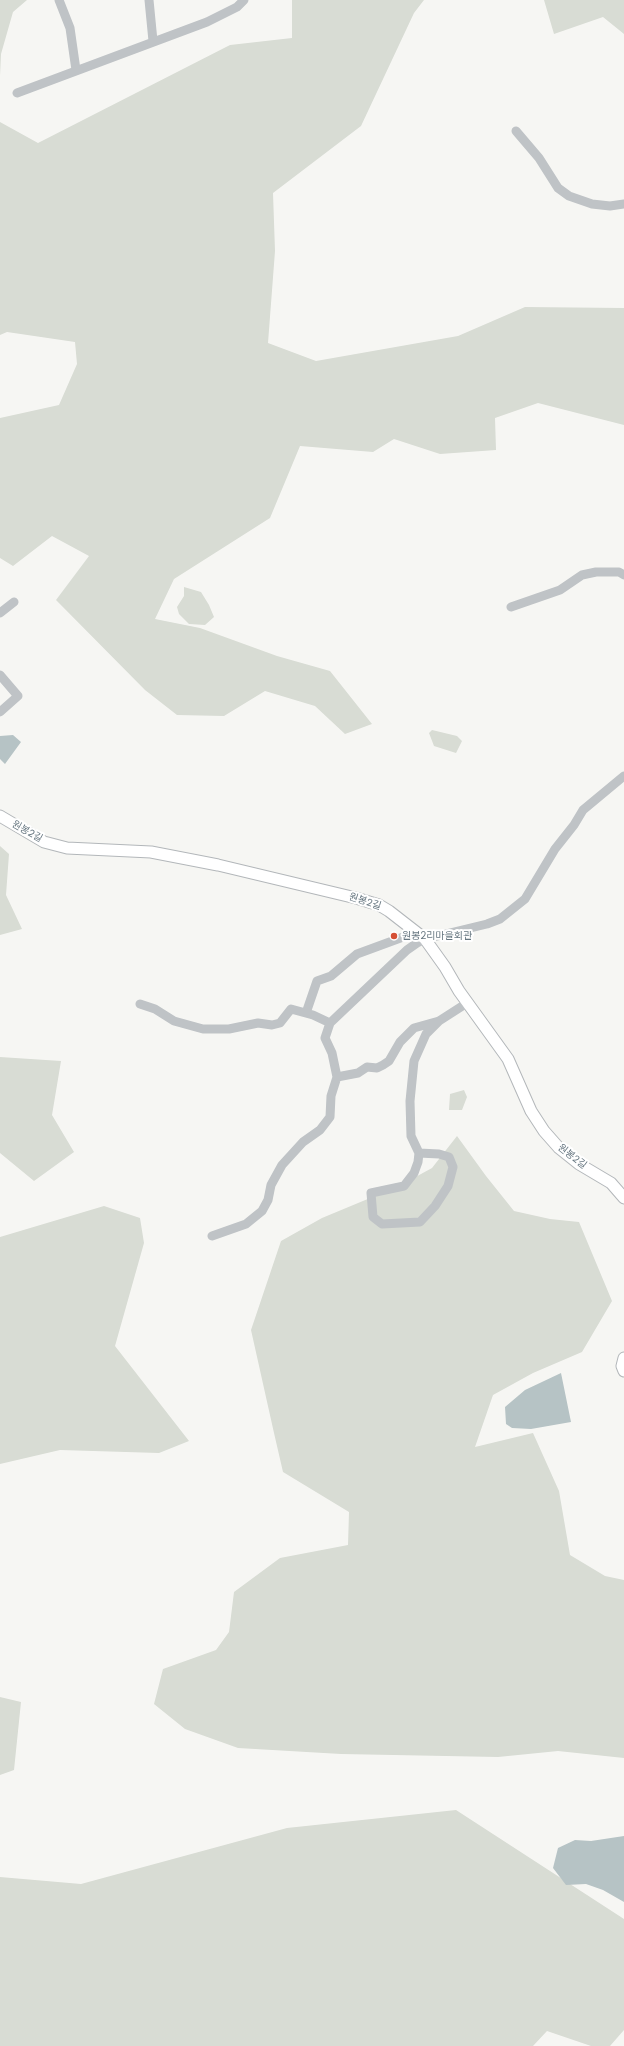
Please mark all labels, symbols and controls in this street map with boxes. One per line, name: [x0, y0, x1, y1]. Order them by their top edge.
street label: 원봉2길: [10, 819, 44, 845]
street label: 원봉2길: [347, 891, 383, 913]
place label: 원봉2리마을회관: [402, 930, 472, 942]
marker: 원봉2리마을회관: [389, 931, 399, 941]
street label: 원봉2길: [555, 1142, 589, 1172]

